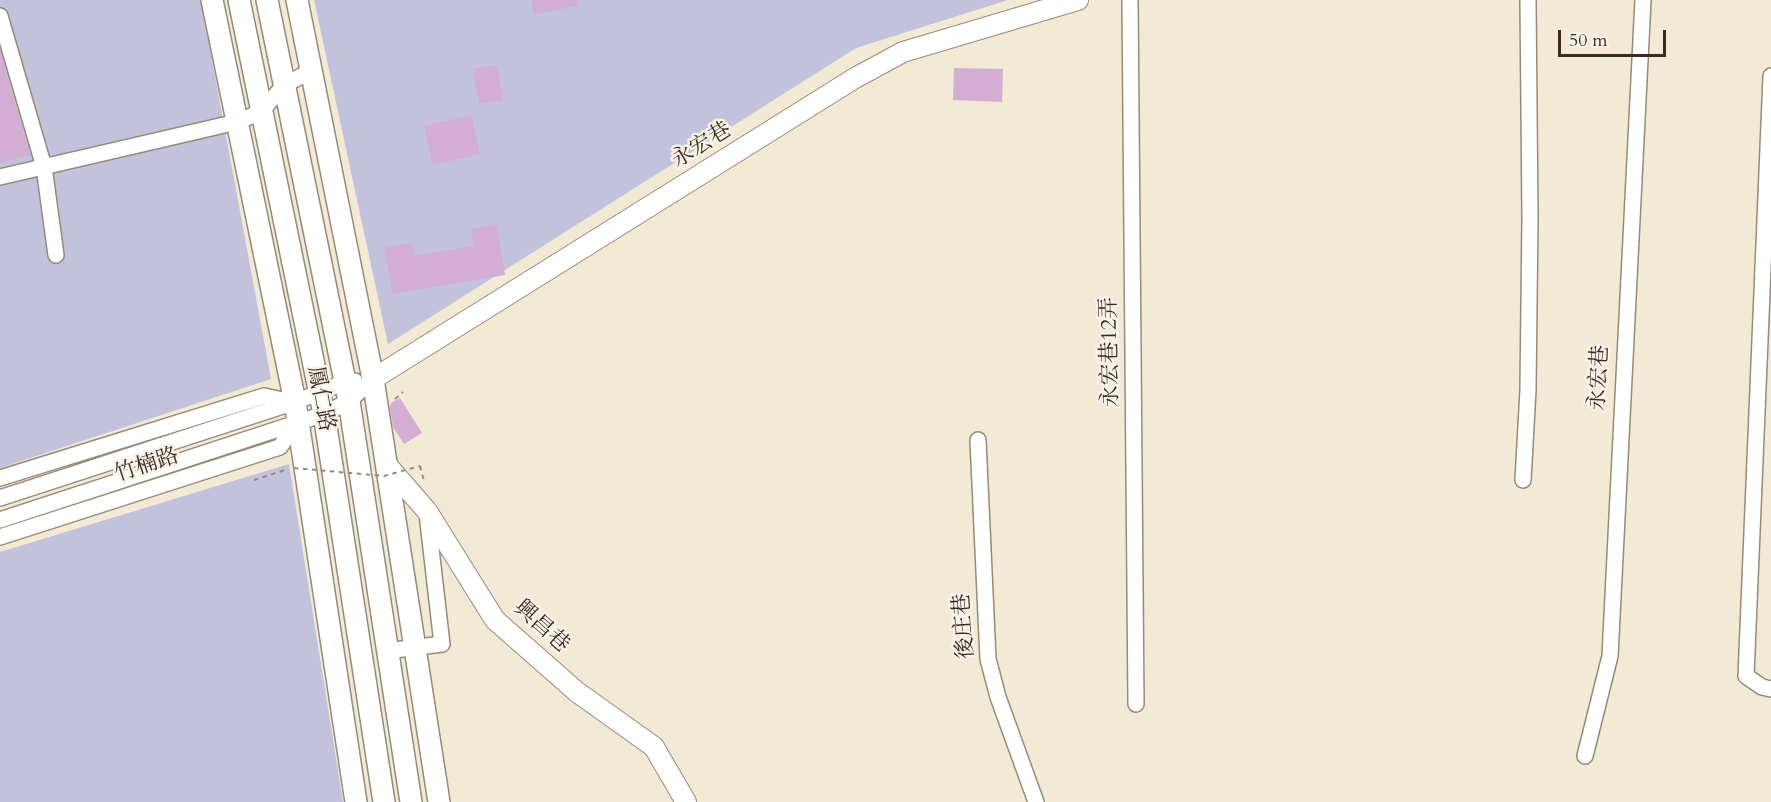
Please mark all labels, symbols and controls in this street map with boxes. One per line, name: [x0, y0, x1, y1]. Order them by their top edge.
scale bar: [1561, 18, 1669, 56]
text: 50 m: [1569, 28, 1608, 53]
street label: 永宏巷: [667, 117, 737, 175]
street label: 永宏巷12弄: [1097, 297, 1125, 407]
street label: 永宏巷: [1585, 344, 1615, 412]
street label: 鳳仁路: [301, 364, 339, 434]
street label: 竹楠路: [112, 443, 182, 489]
street label: 後庄巷: [950, 592, 980, 660]
street label: 興昌巷: [508, 595, 574, 659]

